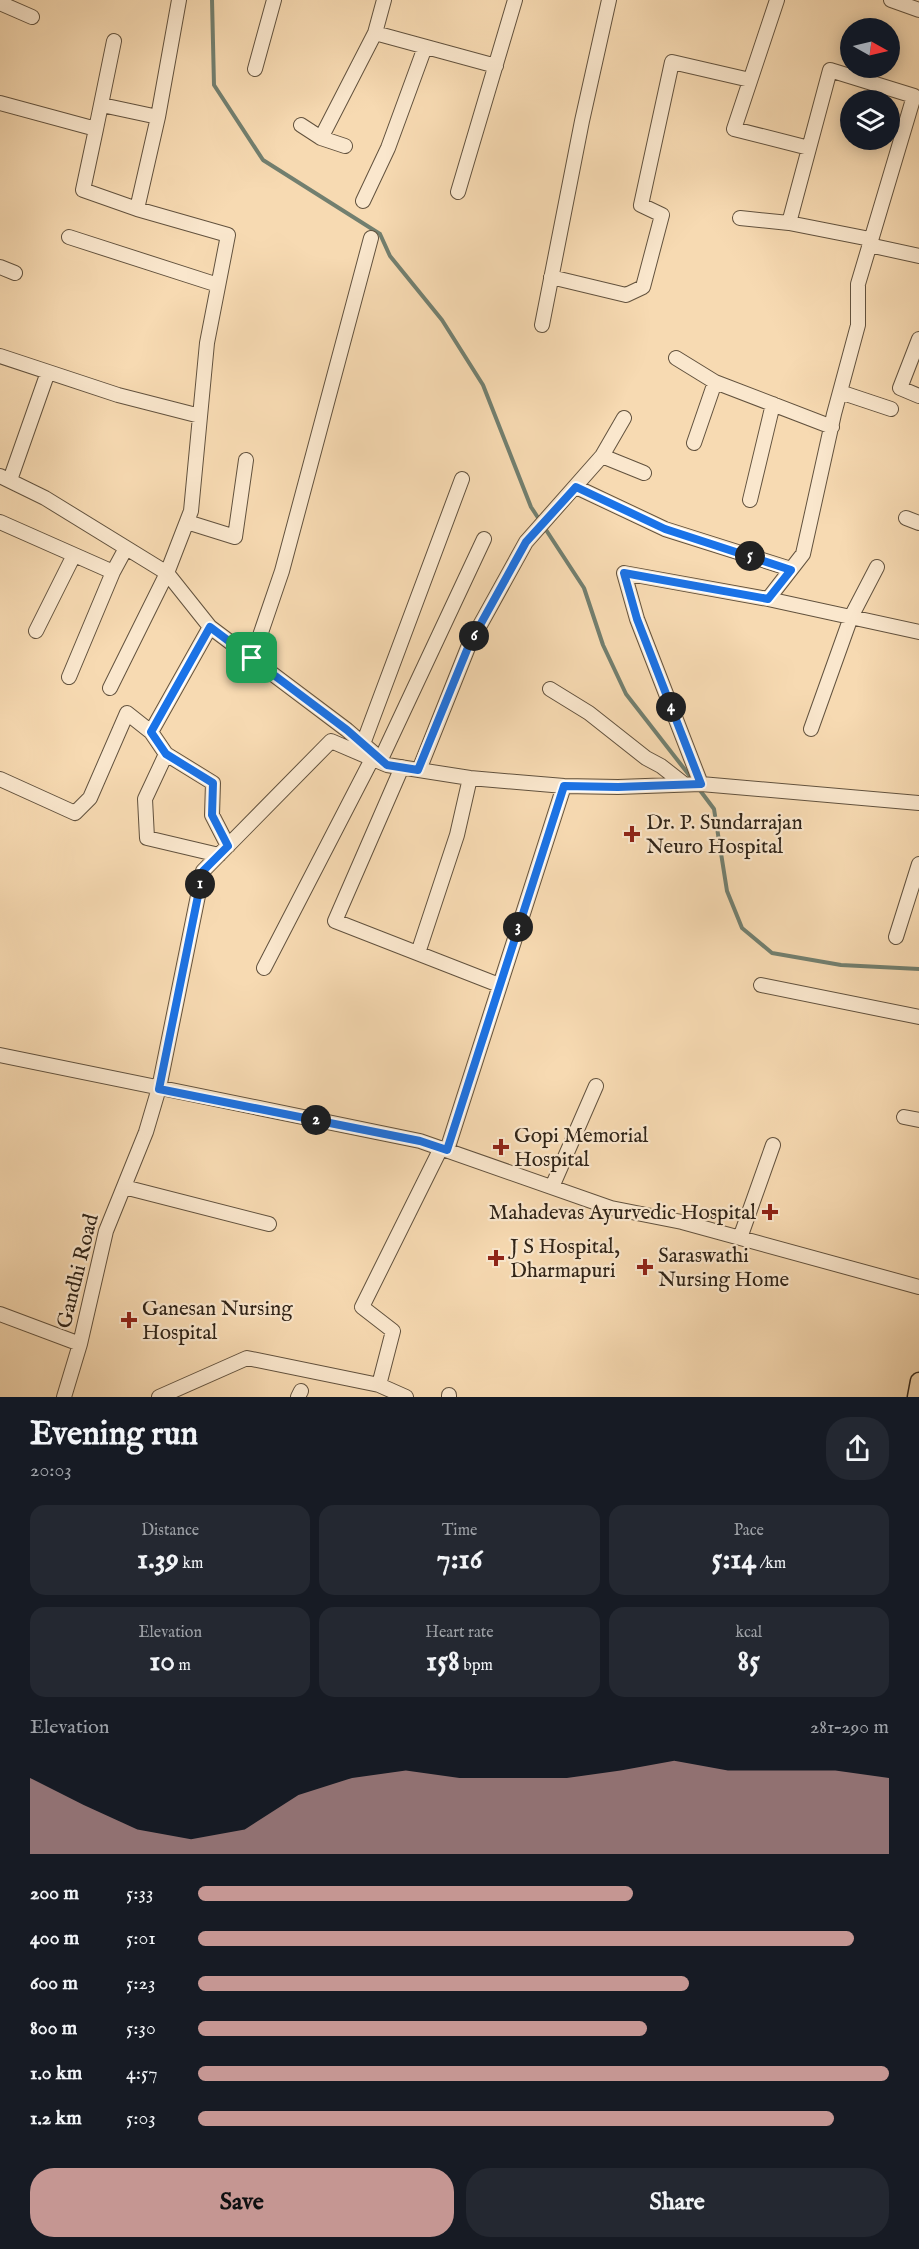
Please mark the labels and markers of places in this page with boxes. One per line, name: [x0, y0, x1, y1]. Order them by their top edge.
pin: 5: [735, 541, 765, 571]
pin: 6: [459, 621, 489, 651]
pin: [226, 632, 277, 683]
pin: 4: [656, 692, 686, 722]
place label: Dr. P. Sundarrajan Neuro Hospital: [646, 810, 803, 861]
marker: Dr. P. Sundarrajan Neuro Hospital: [623, 825, 641, 843]
pin: 1: [185, 869, 215, 899]
pin: 3: [503, 912, 533, 942]
pin: 2: [301, 1105, 331, 1135]
place label: Gopi Memorial Hospital: [514, 1123, 649, 1174]
marker: Gopi Memorial Hospital: [492, 1138, 510, 1156]
place label: Mahadevas Ayurvedic Hospital: [489, 1200, 756, 1227]
marker: Mahadevas Ayurvedic Hospital: [761, 1203, 779, 1221]
place label: J S Hospital, Dharmapuri: [508, 1234, 620, 1285]
place label: Saraswathi Nursing Home: [658, 1243, 790, 1294]
marker: J S Hospital, Dharmapuri: [487, 1249, 505, 1267]
marker: Saraswathi Nursing Home: [636, 1258, 654, 1276]
place label: Ganesan Nursing Hospital: [142, 1296, 293, 1347]
marker: Ganesan Nursing Hospital: [120, 1311, 138, 1329]

